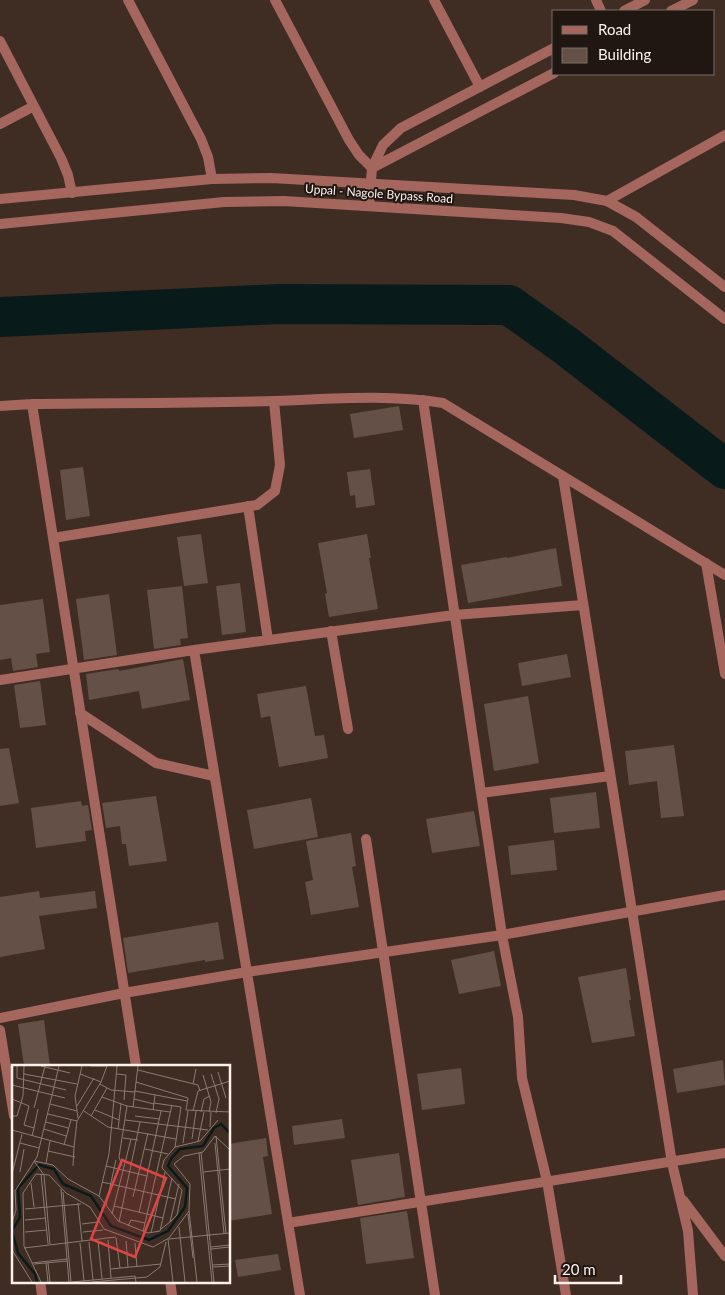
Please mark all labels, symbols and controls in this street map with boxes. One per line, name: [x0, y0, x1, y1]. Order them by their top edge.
legend: [552, 10, 715, 75]
text: Road: [598, 20, 631, 38]
text: Building: [598, 45, 651, 63]
street label: Uppal - Nagole Bypass Road: [305, 181, 453, 206]
inset map: [12, 1065, 230, 1282]
scale bar: [555, 1252, 621, 1284]
text: 20 m: [562, 1260, 596, 1278]

